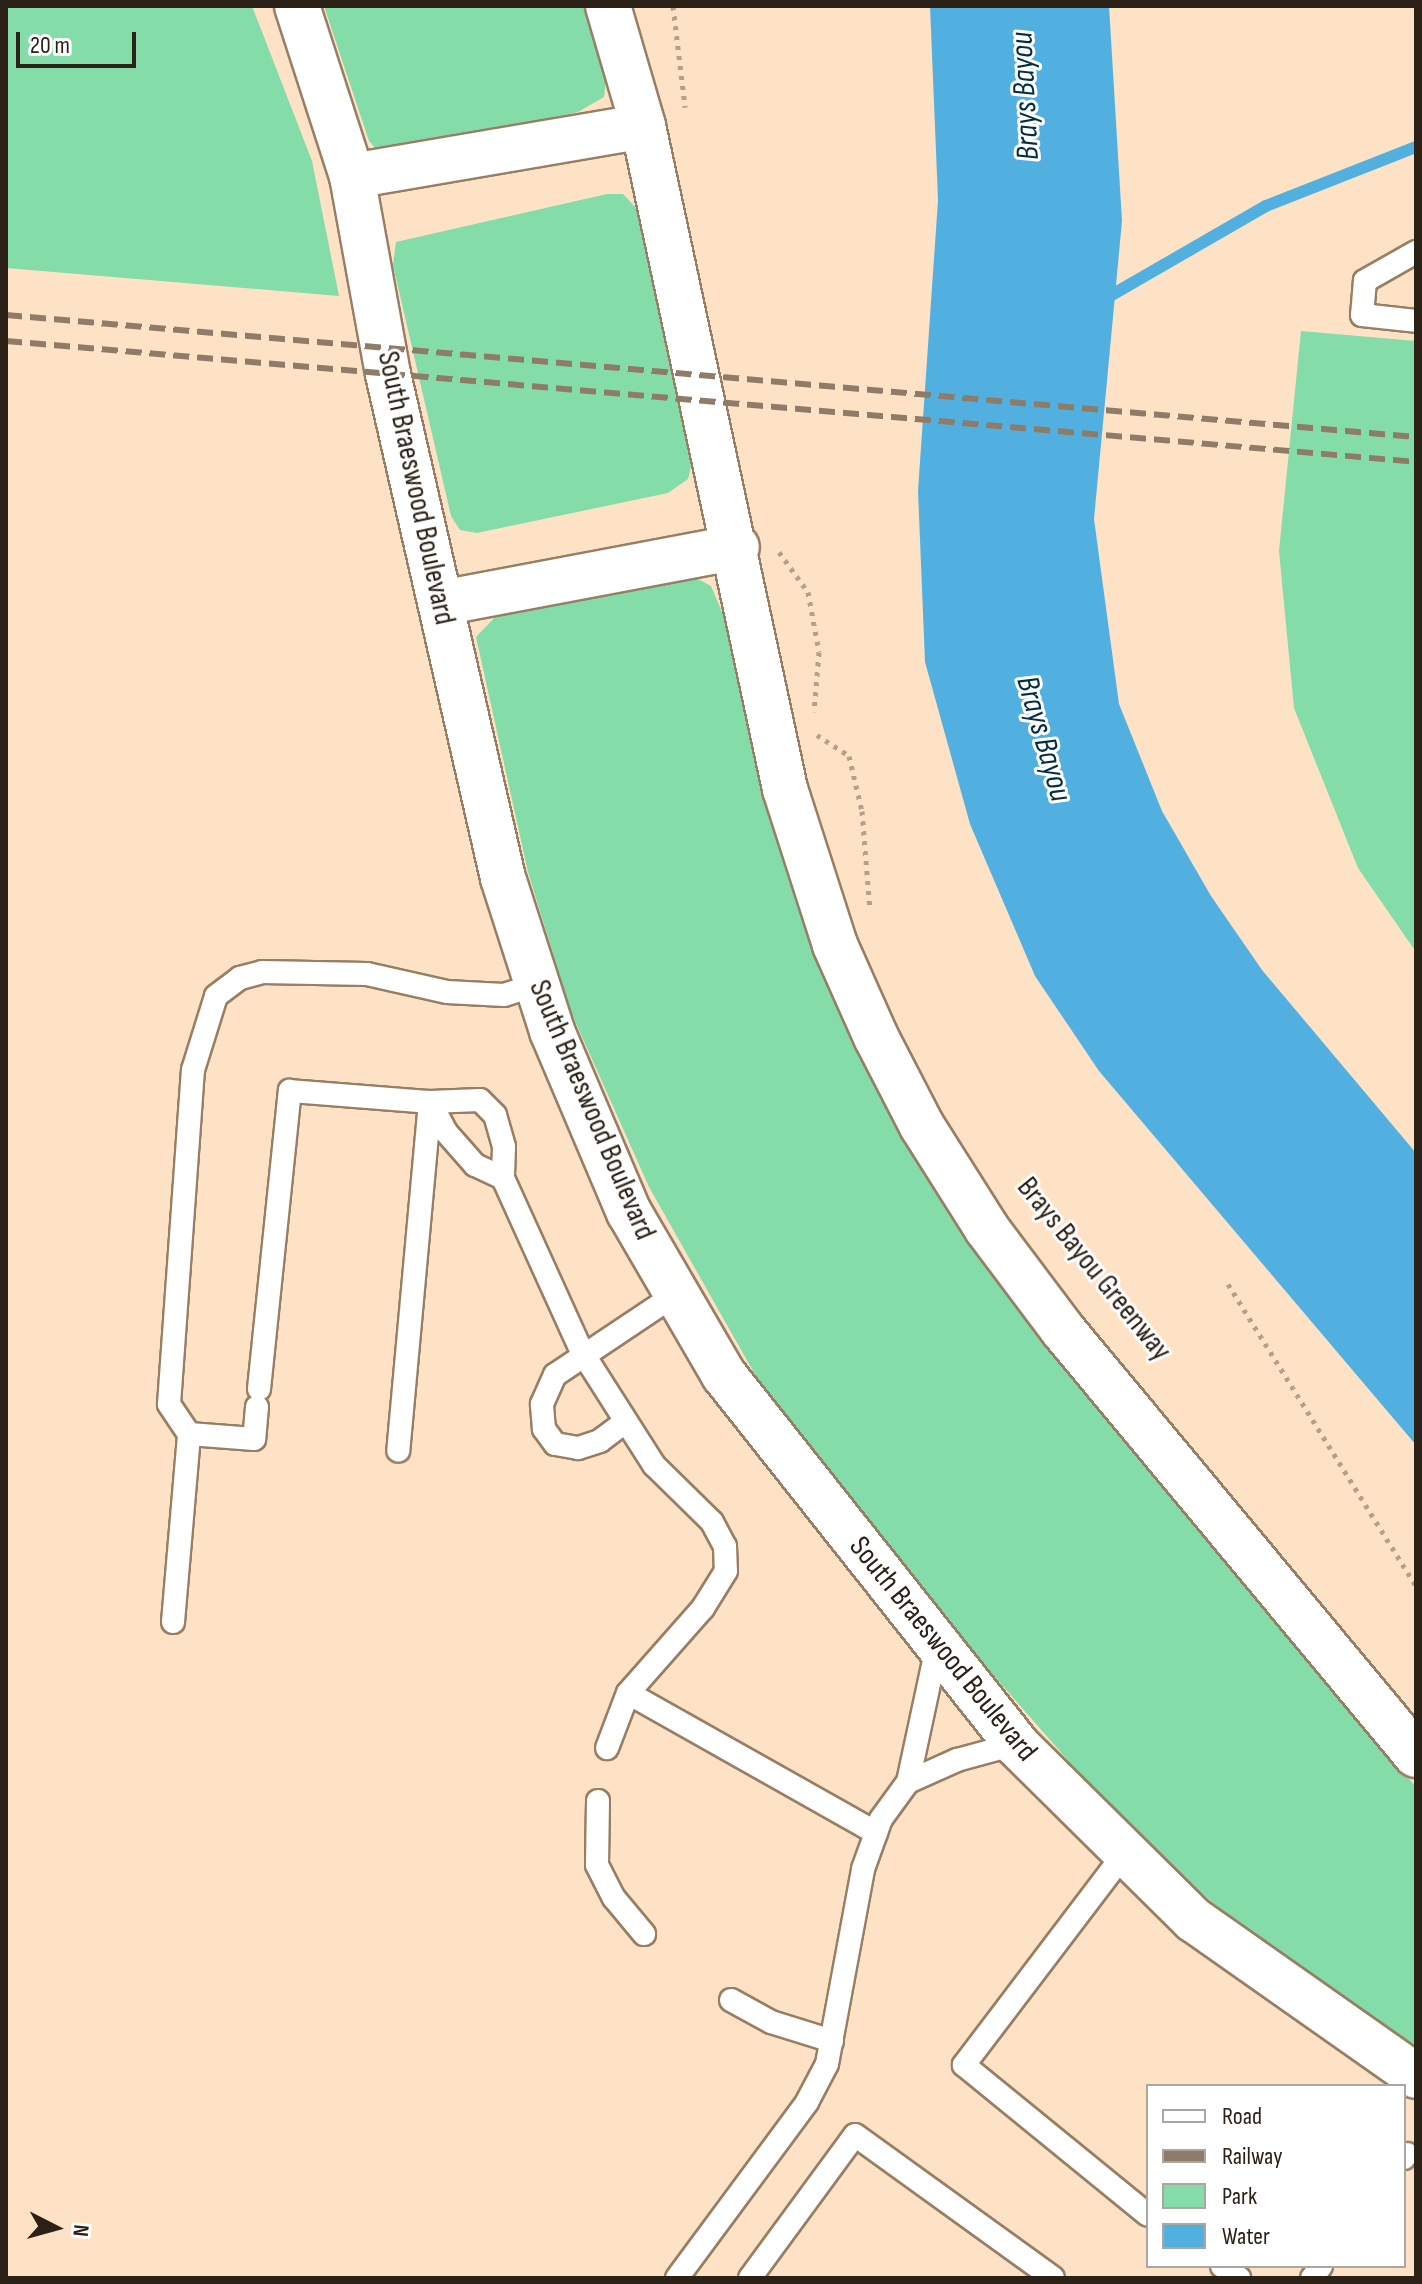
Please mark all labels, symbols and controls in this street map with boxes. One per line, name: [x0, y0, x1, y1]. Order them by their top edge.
scale bar: [20, 16, 140, 66]
text: 20 m: [30, 31, 70, 60]
water label: Brays Bayou: [1003, 31, 1049, 161]
street label: South Braeswood Boulevard: [369, 348, 463, 628]
water label: Brays Bayou: [1007, 672, 1079, 806]
street label: South Braeswood Boulevard: [521, 975, 663, 1245]
street label: Brays Bayou Greenway: [1009, 1170, 1179, 1368]
street label: South Braeswood Boulevard: [841, 1529, 1045, 1769]
legend: [1146, 2084, 1406, 2268]
text: Road: [1222, 2102, 1262, 2131]
text: Railway: [1222, 2142, 1282, 2171]
text: Park: [1222, 2182, 1257, 2211]
north arrow: [16, 2188, 96, 2268]
text: Water: [1222, 2222, 1270, 2251]
text: N: [66, 2223, 94, 2238]

